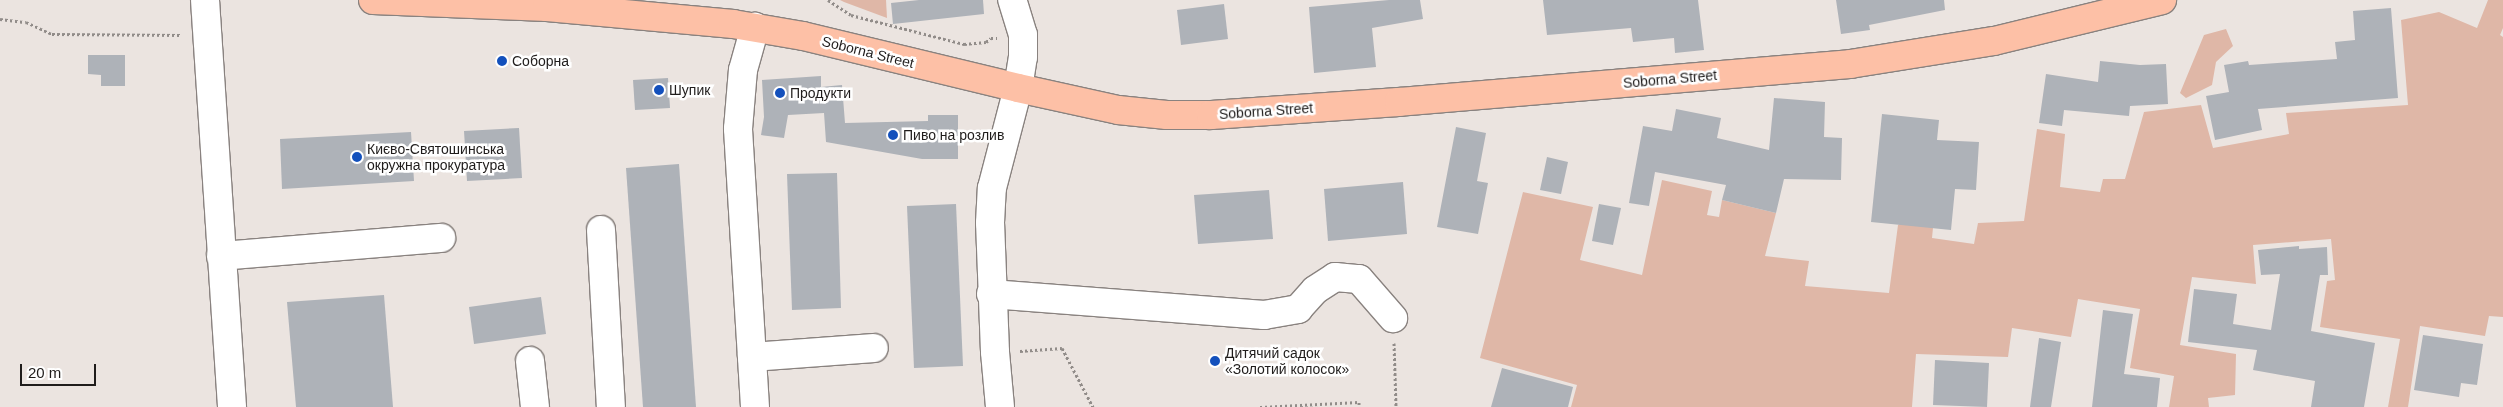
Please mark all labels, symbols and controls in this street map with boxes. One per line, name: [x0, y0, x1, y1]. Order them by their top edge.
street label: Soborna Street: [820, 32, 916, 72]
place label: Соборна: [512, 53, 569, 69]
marker: Соборна: [496, 55, 508, 67]
street label: Soborna Street: [1622, 67, 1718, 91]
place label: Шупик: [669, 82, 710, 98]
marker: Шупик: [653, 84, 665, 96]
place label: Продукти: [790, 85, 851, 101]
marker: Продукти: [774, 87, 786, 99]
street label: Soborna Street: [1218, 99, 1314, 123]
place label: Пиво на розлив: [903, 127, 1004, 143]
marker: Пиво на розлив: [887, 129, 899, 141]
place label: Києво-Святошинська окружна прокуратура: [367, 141, 505, 174]
marker: Києво-Святошинська окружна прокуратура: [351, 151, 363, 163]
place label: Дитячий садок «Золотий колосок»: [1225, 345, 1349, 378]
scale bar: [22, 354, 99, 386]
marker: Дитячий садок «Золотий колосок»: [1209, 355, 1221, 367]
text: 20 m: [28, 364, 61, 381]

